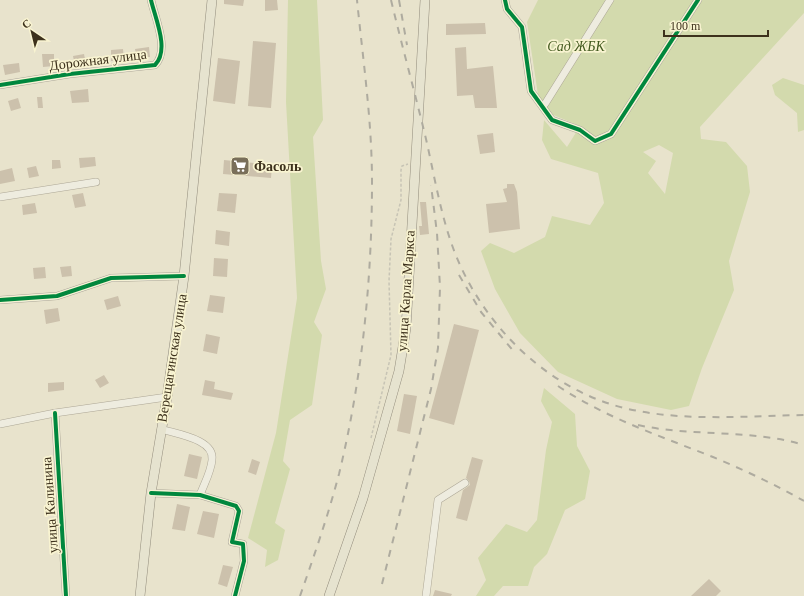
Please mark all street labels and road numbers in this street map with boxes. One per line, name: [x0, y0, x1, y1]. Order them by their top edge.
street label: Дорожная улица: [48, 46, 148, 73]
street label: улица Карла Маркса: [394, 229, 418, 352]
street label: Верещагинская улица: [154, 292, 190, 423]
street label: улица Калинина: [39, 455, 61, 554]

